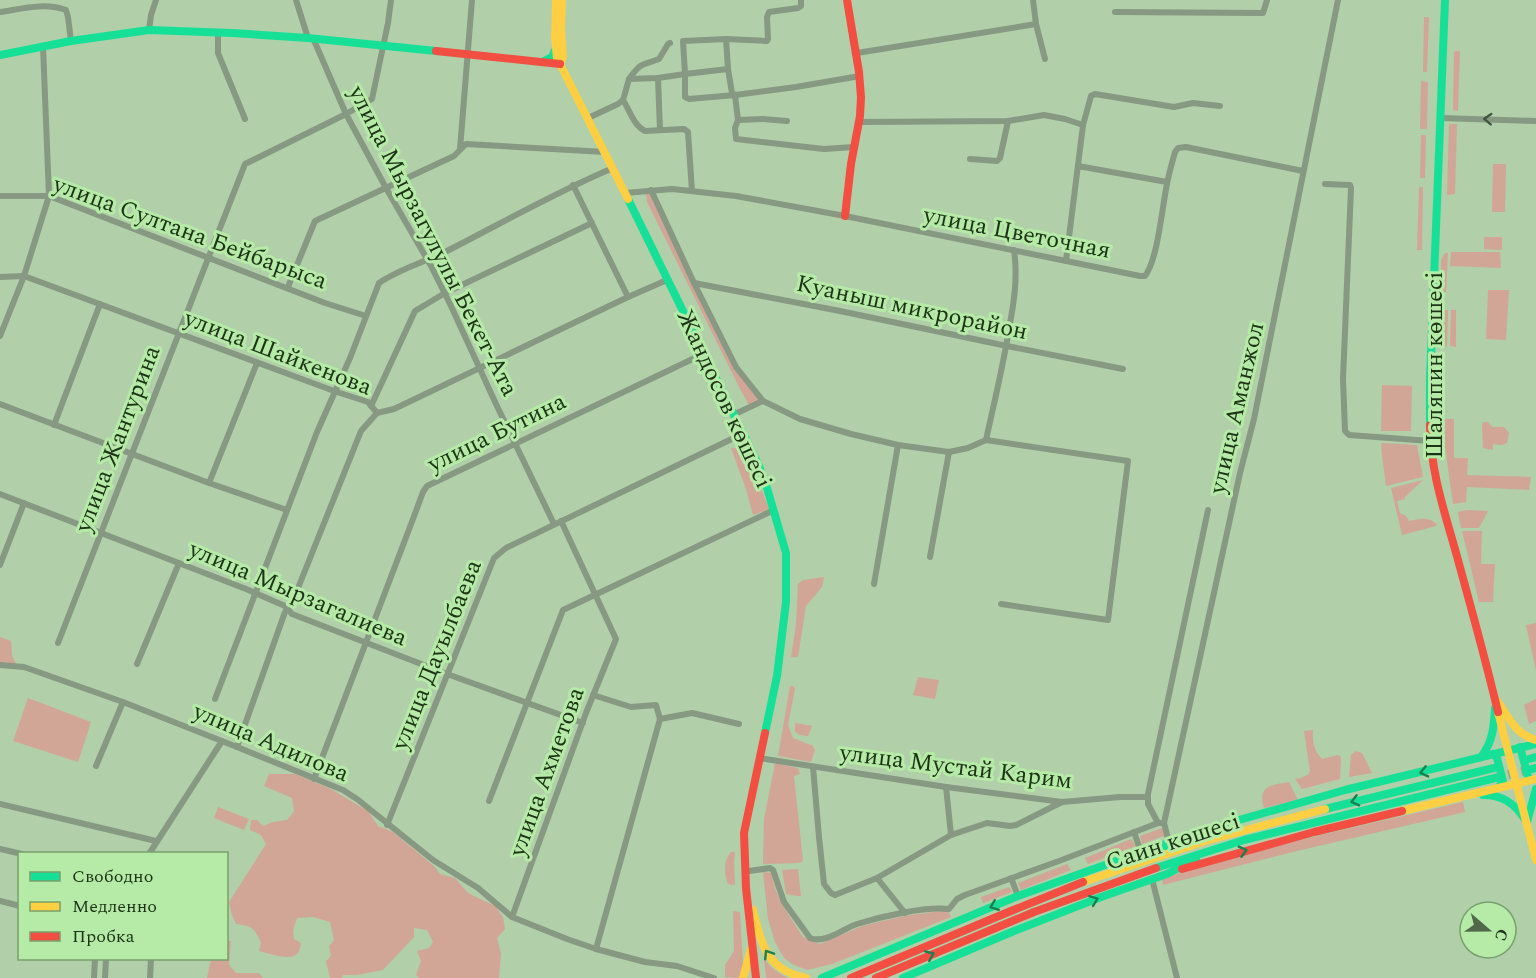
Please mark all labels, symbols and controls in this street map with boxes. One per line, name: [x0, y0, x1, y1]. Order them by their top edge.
street label: улица Мырзагулулы Бекет-Ата: [338, 79, 527, 403]
one-way arrow: [1484, 113, 1493, 126]
street label: улица Султана Бейбарыса: [47, 166, 332, 299]
street label: улица Цветочная: [919, 197, 1114, 269]
street label: Куаныш микрорайон: [793, 266, 1031, 350]
street label: Шаляпин көшесі: [1417, 271, 1453, 459]
street label: улица Шайкенова: [178, 300, 377, 405]
street label: Жандосов көшесі: [667, 304, 781, 494]
street label: улица Аманжол: [1200, 319, 1274, 498]
street label: улица Жантурина: [65, 340, 170, 539]
street label: улица Бутина: [421, 384, 573, 483]
street label: улица Мырзагалиева: [182, 531, 413, 656]
street label: улица Дауылбаева: [382, 554, 492, 757]
street label: улица Ахметова: [499, 682, 594, 863]
street label: улица Адилова: [186, 694, 355, 792]
street label: улица Мустай Карим: [837, 735, 1074, 799]
one-way arrow: [1419, 764, 1429, 777]
one-way arrow: [1350, 794, 1361, 806]
street label: Саин көшесі: [1101, 803, 1245, 881]
one-way arrow: [1237, 846, 1248, 858]
legend: [18, 852, 228, 960]
text: Свободно: [72, 863, 153, 890]
text: Медленно: [72, 893, 157, 920]
one-way arrow: [1087, 895, 1098, 907]
one-way arrow: [989, 899, 1000, 911]
north arrow: [1458, 900, 1518, 960]
text: Пробка: [72, 923, 135, 950]
text: С: [1488, 925, 1514, 944]
one-way arrow: [764, 950, 776, 960]
one-way arrow: [923, 950, 934, 962]

